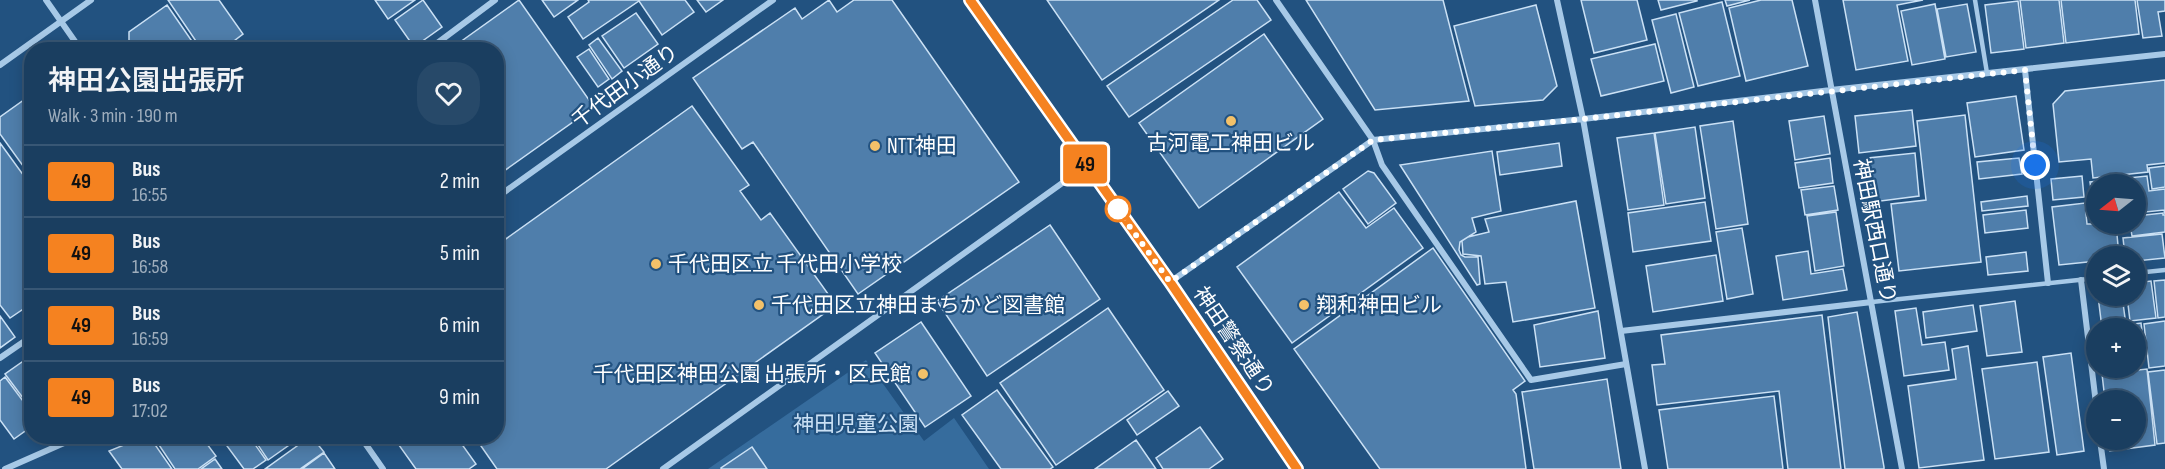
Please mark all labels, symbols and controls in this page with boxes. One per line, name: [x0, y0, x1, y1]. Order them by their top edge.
street label: 千代田小通り: [567, 39, 684, 134]
button: heart: [417, 62, 480, 125]
text: 神田公園出張所: [48, 65, 244, 98]
text: Walk · 3 min · 190 m: [48, 104, 178, 128]
marker: 古河電工神田ビル: [1224, 114, 1238, 128]
place label: 古河電工神田ビル: [1147, 131, 1315, 156]
place label: NTT神田: [887, 134, 957, 159]
marker: NTT神田: [868, 139, 882, 153]
line badge: 49: [1058, 144, 1112, 184]
your location: [2020, 150, 2050, 180]
text: 49: [1075, 152, 1095, 177]
text: Bus: [132, 156, 161, 183]
street label: 神田駅西口通り: [1848, 157, 1901, 306]
text: 2 min: [440, 168, 480, 195]
text: 49: [71, 169, 91, 194]
north arrow: [2086, 174, 2146, 234]
map controls: [2086, 174, 2146, 450]
text: 16:55: [132, 183, 168, 207]
unlabelled marker: [1105, 196, 1131, 222]
text: Bus: [132, 228, 161, 255]
text: 5 min: [440, 240, 480, 267]
text: 49: [71, 241, 91, 266]
button: layers: [2086, 246, 2146, 306]
place label: 千代田区立 千代田小学校: [668, 252, 902, 277]
text: 16:58: [132, 255, 168, 279]
marker: 千代田区立 千代田小学校: [649, 257, 663, 271]
street label: 神田警察通り: [1188, 282, 1279, 400]
place label: 千代田区立神田まちかど図書館: [771, 293, 1065, 318]
place label: 翔和神田ビル: [1316, 293, 1442, 318]
marker: 千代田区立神田まちかど図書館: [752, 298, 766, 312]
marker: 翔和神田ビル: [1297, 298, 1311, 312]
text: Bus: [132, 300, 161, 327]
text: 6 min: [439, 312, 480, 339]
text: 49: [71, 313, 91, 338]
button: +: [2086, 318, 2146, 378]
text: 16:59: [132, 327, 168, 351]
place label: 千代田区神田公園 出張所・区民館: [593, 362, 911, 387]
marker: 千代田区神田公園 出張所・区民館: [916, 367, 930, 381]
text: Bus: [132, 372, 161, 399]
text: 9 min: [439, 384, 480, 411]
text: 49: [71, 385, 91, 410]
button: −: [2086, 390, 2146, 450]
text: 17:02: [132, 399, 168, 423]
park label: 神田児童公園: [793, 412, 919, 437]

